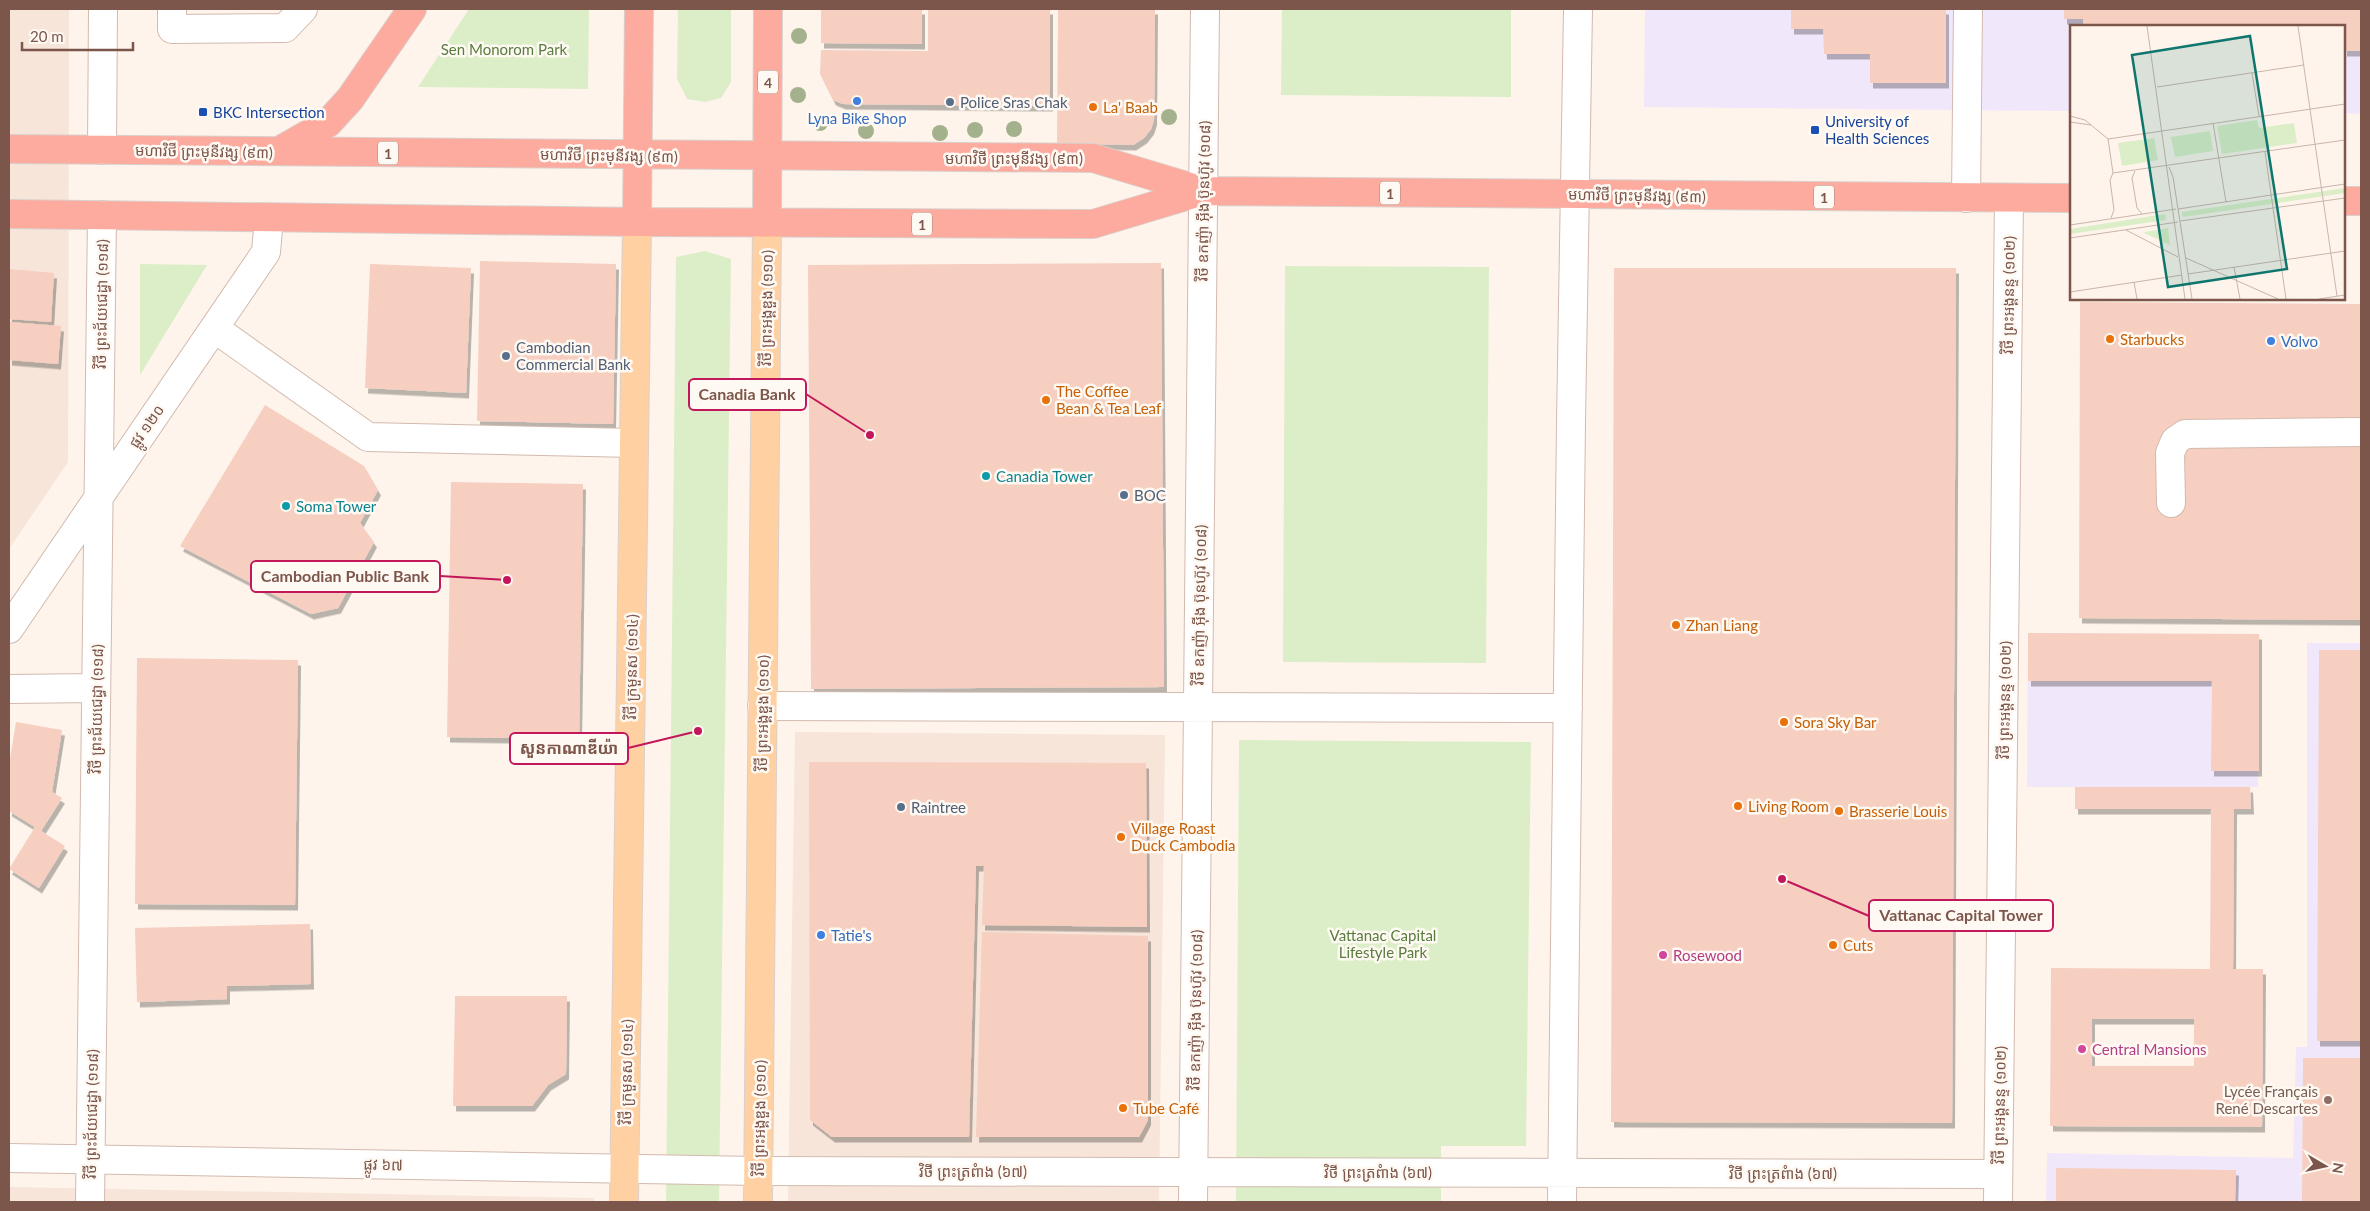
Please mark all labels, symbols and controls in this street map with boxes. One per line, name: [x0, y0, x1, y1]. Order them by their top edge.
scale bar: [22, 20, 134, 52]
inset map: [2070, 25, 2345, 300]
text: 20 m: [30, 27, 64, 45]
park label: Sen Monorom Park: [441, 40, 568, 58]
road number: 4: [758, 70, 778, 94]
place label: Police Sras Chak: [960, 93, 1068, 111]
marker: Lyna Bike Shop: [851, 95, 863, 107]
marker: Police Sras Chak: [944, 96, 956, 108]
place label: La' Baab: [1103, 98, 1158, 116]
marker: La' Baab: [1087, 101, 1099, 113]
place label: BKC Intersection: [213, 103, 325, 121]
marker: BKC Intersection: [197, 106, 209, 118]
place label: Lyna Bike Shop: [807, 109, 907, 127]
place label: University of Health Sciences: [1825, 112, 1929, 147]
street label: វិថី ឧកញ៉ា អ៊ីង ប៊ុនហ៊ូវ (១០៨): [1193, 120, 1215, 282]
marker: University of Health Sciences: [1809, 124, 1821, 136]
street label: មហាវិថី ព្រះមុនីវង្ស (៩៣): [135, 141, 273, 163]
road number: 1: [378, 142, 398, 164]
street label: មហាវិថី ព្រះមុនីវង្ស (៩៣): [540, 145, 678, 167]
street label: មហាវិថី ព្រះមុនីវង្ស (៩៣): [945, 149, 1083, 168]
road number: 1: [1380, 182, 1400, 204]
street label: មហាវិថី ព្រះមុនីវង្ស (៩៣): [1568, 185, 1706, 207]
road number: 1: [1814, 186, 1834, 208]
road number: 1: [912, 212, 932, 235]
street label: វិថី ព្រះអង្គនន្ទ (១០២): [1998, 236, 2019, 354]
street label: វិថី ព្រះជ័យជេដ្ធា (១១៨): [91, 239, 113, 369]
street label: វិថី ព្រះអង្គឌួង (១១០): [756, 250, 777, 366]
place label: Starbucks: [2120, 330, 2184, 348]
place label: Volvo: [2281, 332, 2318, 350]
marker: Starbucks: [2104, 333, 2116, 345]
marker: Volvo: [2265, 335, 2277, 347]
place label: Cambodian Commercial Bank: [516, 338, 631, 373]
marker: Cambodian Commercial Bank: [500, 350, 512, 362]
callout: Canadia Bank: [689, 379, 806, 410]
place label: The Coffee Bean & Tea Leaf: [1056, 382, 1162, 417]
text: Canadia Bank: [698, 384, 796, 403]
marker: The Coffee Bean & Tea Leaf: [1040, 394, 1052, 406]
street label: ផ្លូវ ១២០: [125, 401, 172, 454]
place label: Canadia Tower: [996, 467, 1093, 485]
marker: Canadia Tower: [980, 470, 992, 482]
place label: BOC: [1134, 486, 1166, 504]
marker: BOC: [1118, 489, 1130, 501]
place label: Soma Tower: [296, 497, 377, 515]
marker: Soma Tower: [280, 500, 292, 512]
street label: វិថី ឧកញ៉ា អ៊ីង ប៊ុនហ៊ូវ (១០៨): [1189, 524, 1211, 686]
callout: Cambodian Public Bank: [251, 561, 440, 592]
text: Cambodian Public Bank: [261, 566, 430, 585]
street label: វិថី ក្រមួនស (១១៤): [621, 614, 642, 720]
place label: Zhan Liang: [1686, 616, 1758, 634]
marker: Zhan Liang: [1670, 619, 1682, 631]
street label: វិថី ព្រះអង្គនន្ទ (១០២): [1994, 641, 2015, 759]
street label: វិថី ព្រះជ័យជេដ្ធា (១១៨): [86, 644, 108, 774]
street label: វិថី ព្រះអង្គឌួង (១១០): [752, 655, 773, 771]
place label: Sora Sky Bar: [1794, 713, 1877, 731]
marker: Sora Sky Bar: [1778, 716, 1790, 728]
callout: សួនកាណាឌីយ៉ា: [510, 733, 628, 764]
text: សួនកាណាឌីយ៉ា: [520, 738, 618, 758]
place label: Living Room: [1748, 797, 1829, 815]
place label: Raintree: [911, 798, 966, 816]
marker: Living Room: [1732, 800, 1744, 812]
marker: Raintree: [895, 801, 907, 813]
place label: Brasserie Louis: [1849, 802, 1947, 820]
marker: Brasserie Louis: [1833, 805, 1845, 817]
place label: Village Roast Duck Cambodia: [1131, 819, 1235, 854]
marker: Village Roast Duck Cambodia: [1115, 831, 1127, 843]
callout: Vattanac Capital Tower: [1869, 900, 2053, 931]
text: Vattanac Capital Tower: [1878, 905, 2043, 924]
place label: Tatie's: [831, 926, 872, 944]
park label: Vattanac Capital Lifestyle Park: [1330, 926, 1436, 961]
marker: Tatie's: [815, 929, 827, 941]
street label: វិថី ឧកញ៉ា អ៊ីង ប៊ុនហ៊ូវ (១០៨): [1185, 929, 1207, 1091]
place label: Cuts: [1843, 936, 1873, 954]
marker: Cuts: [1827, 939, 1839, 951]
place label: Rosewood: [1673, 946, 1742, 964]
marker: Rosewood: [1657, 949, 1669, 961]
street label: វិថី ក្រមួនស (១១៤): [616, 1019, 637, 1125]
place label: Central Mansions: [2092, 1040, 2207, 1058]
marker: Central Mansions: [2076, 1043, 2088, 1055]
street label: វិថី ព្រះអង្គនន្ទ (១០២): [1989, 1046, 2010, 1164]
street label: វិថី ព្រះជ័យជេដ្ធា (១១៨): [81, 1049, 103, 1179]
street label: វិថី ព្រះអង្គឌួង (១១០): [749, 1060, 770, 1176]
place label: Lycée Français René Descartes: [2215, 1082, 2318, 1117]
marker: Lycée Français René Descartes: [2322, 1094, 2334, 1106]
place label: Tube Café: [1133, 1099, 1199, 1117]
marker: Tube Café: [1117, 1102, 1129, 1114]
north arrow: [2300, 1141, 2350, 1191]
street label: ផ្លូវ ៦៧: [363, 1155, 403, 1179]
text: N: [2329, 1161, 2348, 1175]
street label: វិថី ព្រះត្រពំាង (៦៧): [919, 1162, 1027, 1181]
street label: វិថី ព្រះត្រពំាង (៦៧): [1324, 1163, 1432, 1182]
street label: វិថី ព្រះត្រពំាង (៦៧): [1729, 1164, 1837, 1183]

